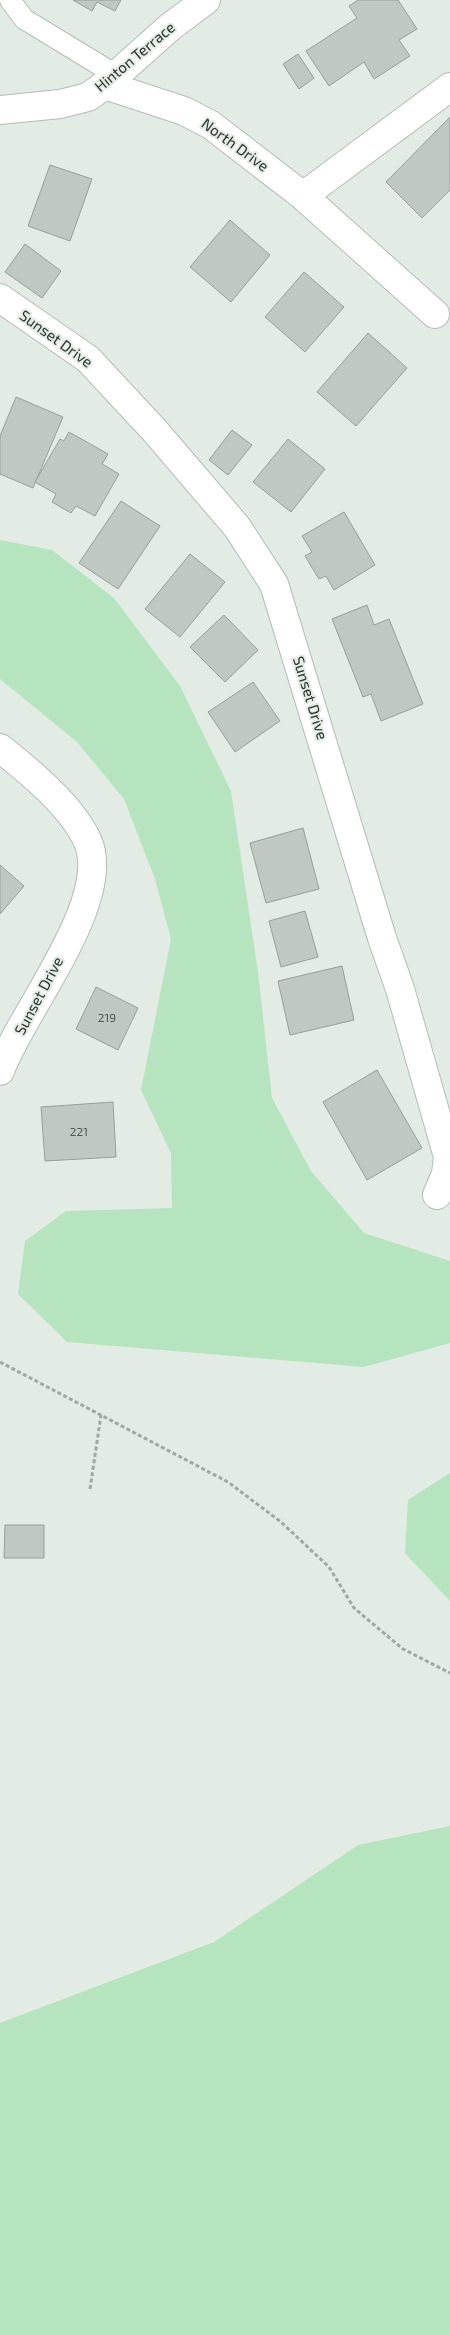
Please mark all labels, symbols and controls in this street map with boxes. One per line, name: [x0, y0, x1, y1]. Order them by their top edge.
street label: Hinton Terrace: [91, 18, 178, 95]
street label: North Drive: [199, 114, 273, 175]
street label: Sunset Drive: [16, 306, 97, 371]
street label: Sunset Drive: [290, 654, 332, 741]
street label: Sunset Drive: [10, 953, 66, 1038]
house number: 219: [98, 1010, 116, 1024]
house number: 221: [70, 1124, 88, 1138]

